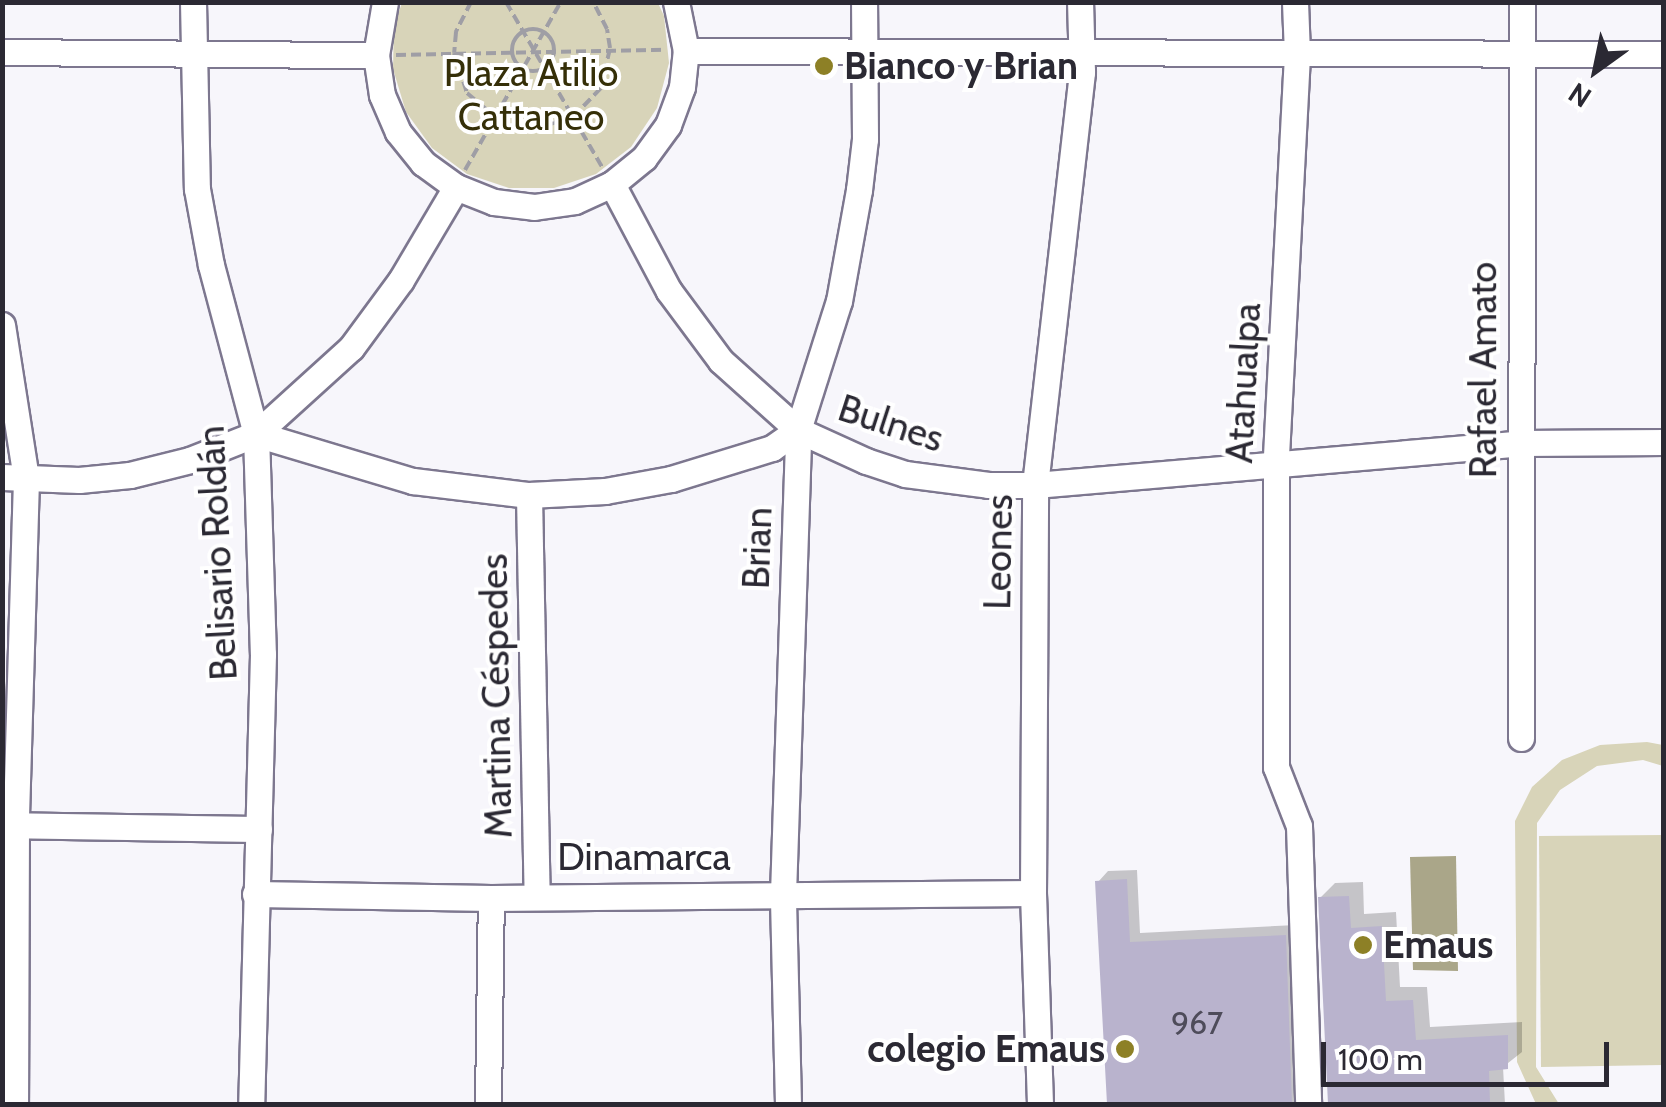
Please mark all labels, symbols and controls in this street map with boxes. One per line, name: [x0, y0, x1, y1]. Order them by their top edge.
north arrow: [1546, 20, 1646, 120]
place label: Bianco y Brian: [844, 43, 1078, 89]
park label: Plaza Atilio Cattaneo: [444, 50, 618, 140]
marker: Bianco y Brian: [813, 55, 835, 77]
text: N: [1562, 76, 1597, 115]
street label: Rafael Amato: [1460, 262, 1506, 478]
street label: Atahualpa: [1216, 302, 1270, 464]
street label: Bulnes: [833, 385, 949, 461]
street label: Belisario Roldán: [188, 424, 246, 682]
street label: Leones: [974, 494, 1022, 610]
street label: Brian: [733, 506, 781, 590]
street label: Martina Céspedes: [471, 553, 521, 839]
street label: Dinamarca: [557, 834, 731, 880]
place label: Emaus: [1383, 922, 1493, 968]
marker: Emaus: [1352, 934, 1374, 956]
house number: 967: [1171, 1004, 1223, 1042]
scale bar: [1326, 1022, 1614, 1084]
place label: colegio Emaus: [867, 1026, 1105, 1072]
marker: colegio Emaus: [1114, 1038, 1136, 1060]
text: 100 m: [1338, 1041, 1423, 1078]

